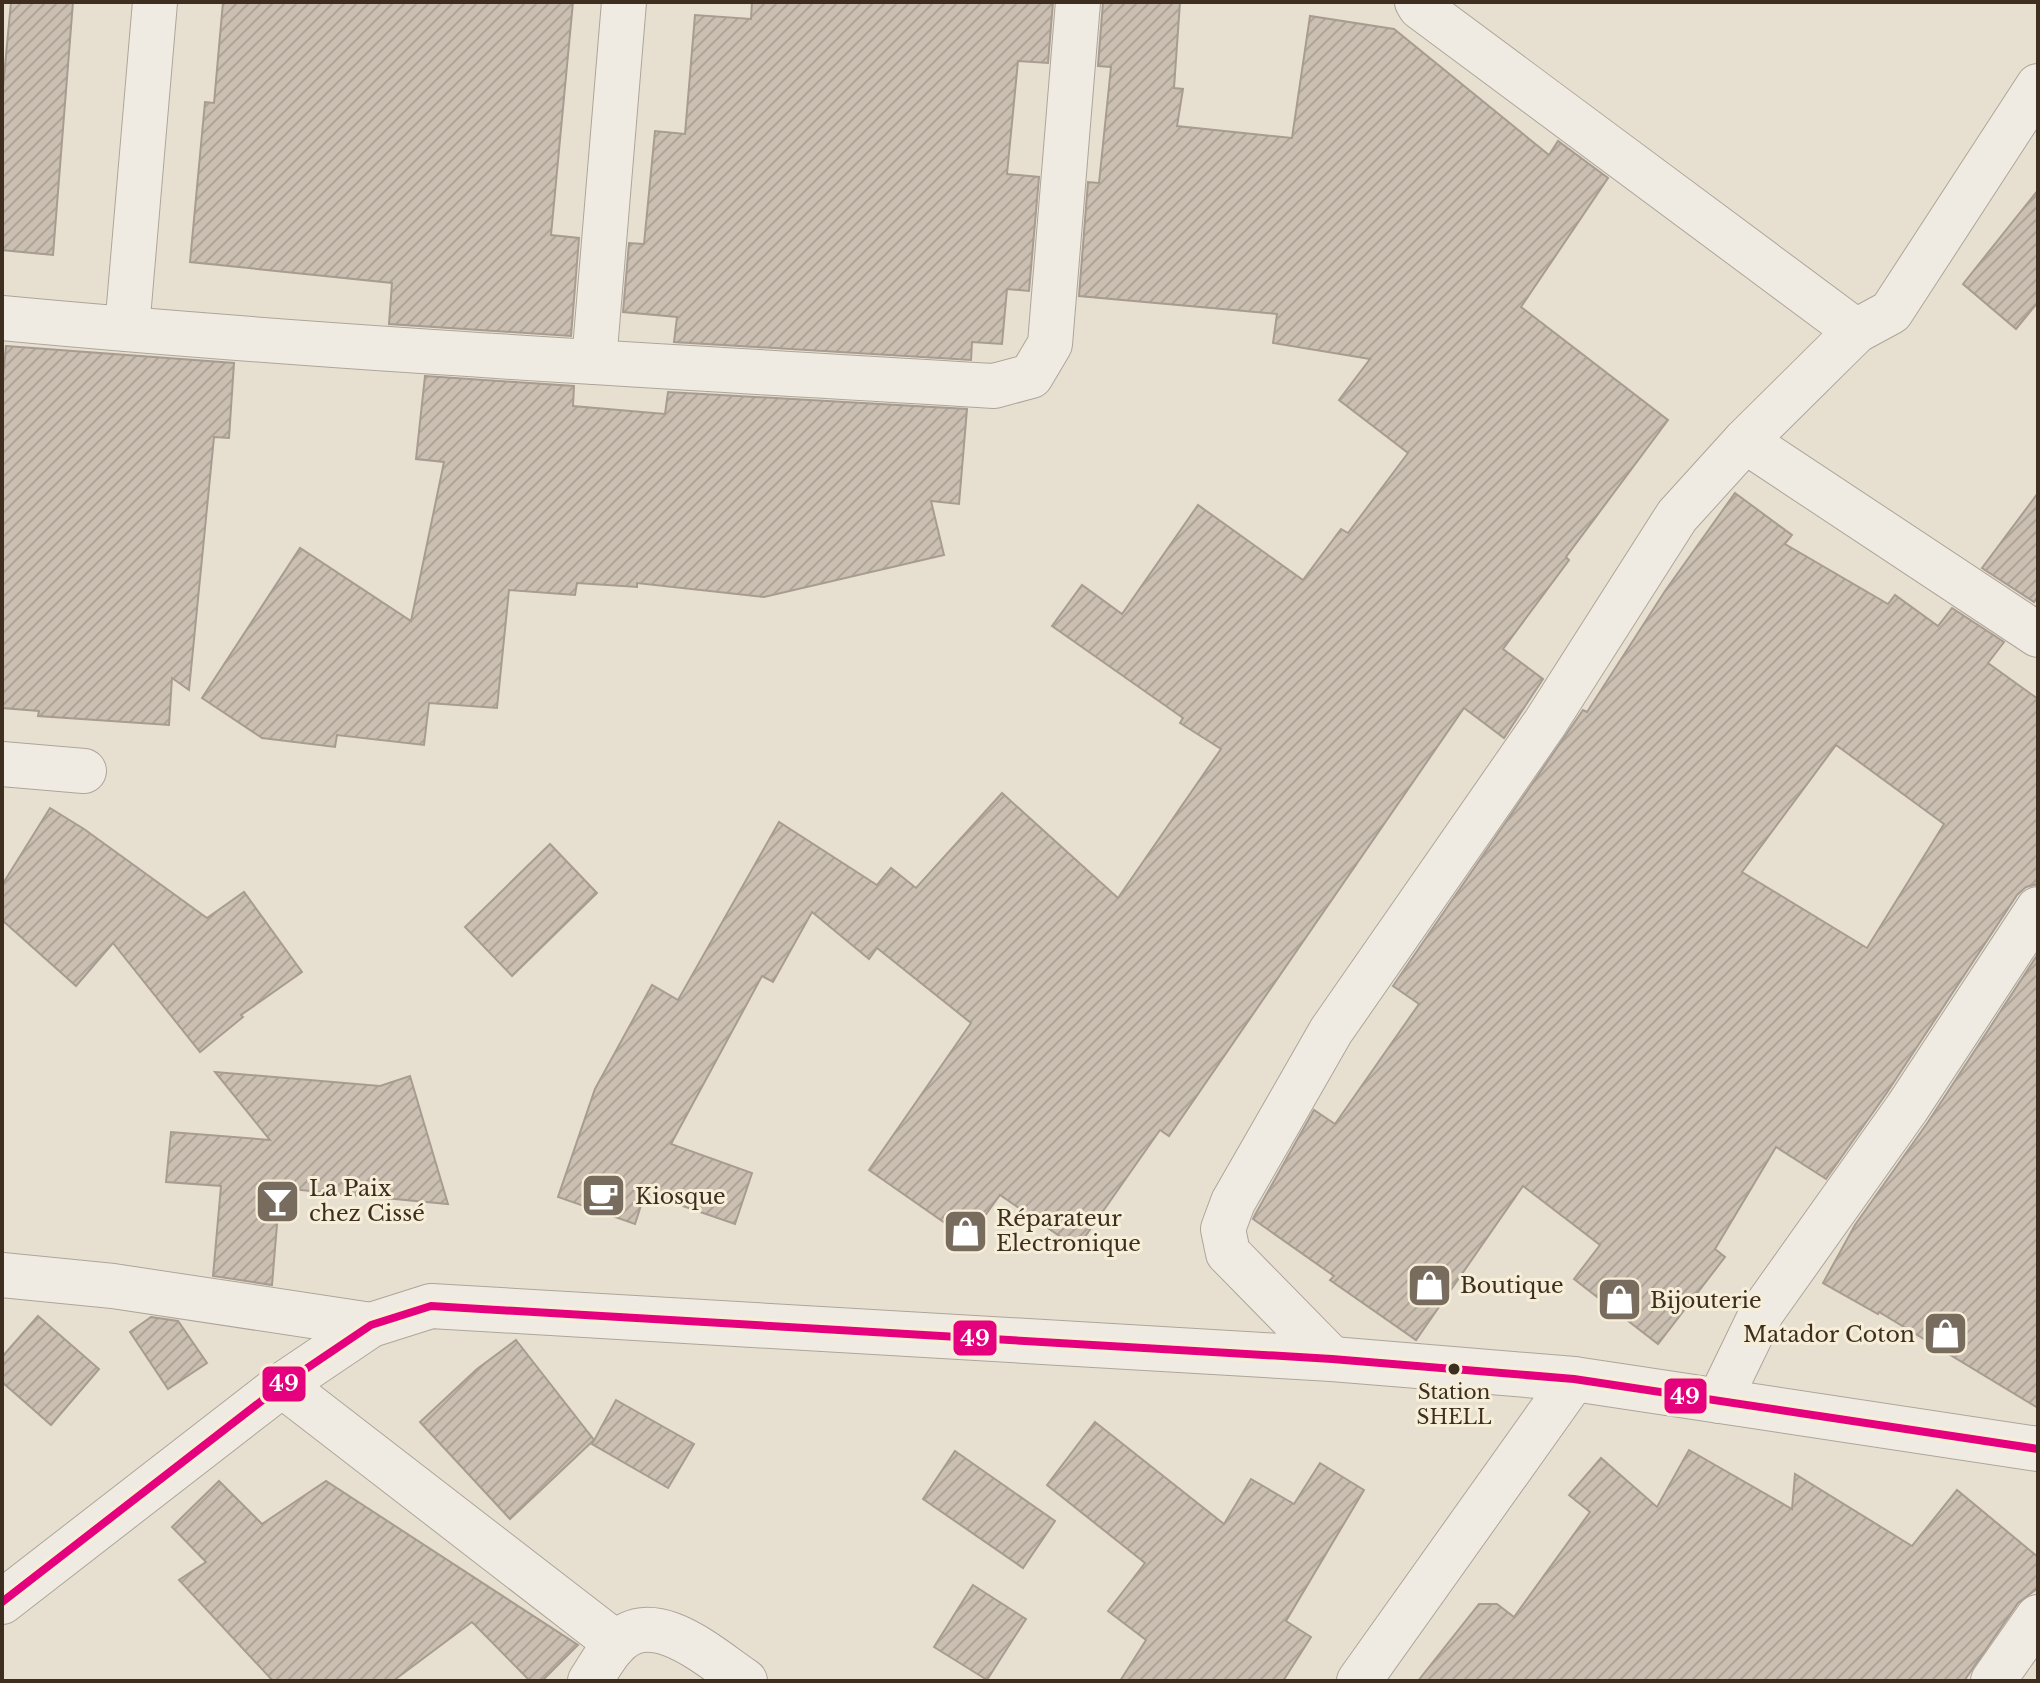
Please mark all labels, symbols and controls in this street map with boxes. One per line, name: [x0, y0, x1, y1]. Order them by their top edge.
cafe icon: Kiosque: [580, 1172, 628, 1220]
place label: La Paix chez Cissé: [309, 1175, 425, 1227]
bar icon: La Paix chez Cissé: [254, 1177, 302, 1225]
place label: Kiosque: [635, 1183, 726, 1210]
place label: Réparateur Electronique: [996, 1205, 1141, 1257]
shop icon: Réparateur Electronique: [941, 1207, 989, 1255]
shop icon: Boutique: [1405, 1261, 1453, 1309]
place label: Boutique: [1460, 1272, 1564, 1299]
shop icon: Bijouterie: [1595, 1276, 1643, 1324]
place label: Bijouterie: [1650, 1287, 1762, 1314]
shop icon: Matador Coton: [1922, 1310, 1970, 1358]
line badge: 49: [952, 1319, 998, 1357]
place label: Matador Coton: [1743, 1321, 1915, 1348]
text: 49: [960, 1325, 990, 1352]
marker: Station SHELL: [1446, 1361, 1462, 1377]
line badge: 49: [261, 1365, 307, 1403]
text: 49: [269, 1370, 299, 1397]
line badge: 49: [1663, 1377, 1708, 1415]
place label: Station SHELL: [1417, 1380, 1492, 1429]
text: 49: [1670, 1383, 1700, 1410]

